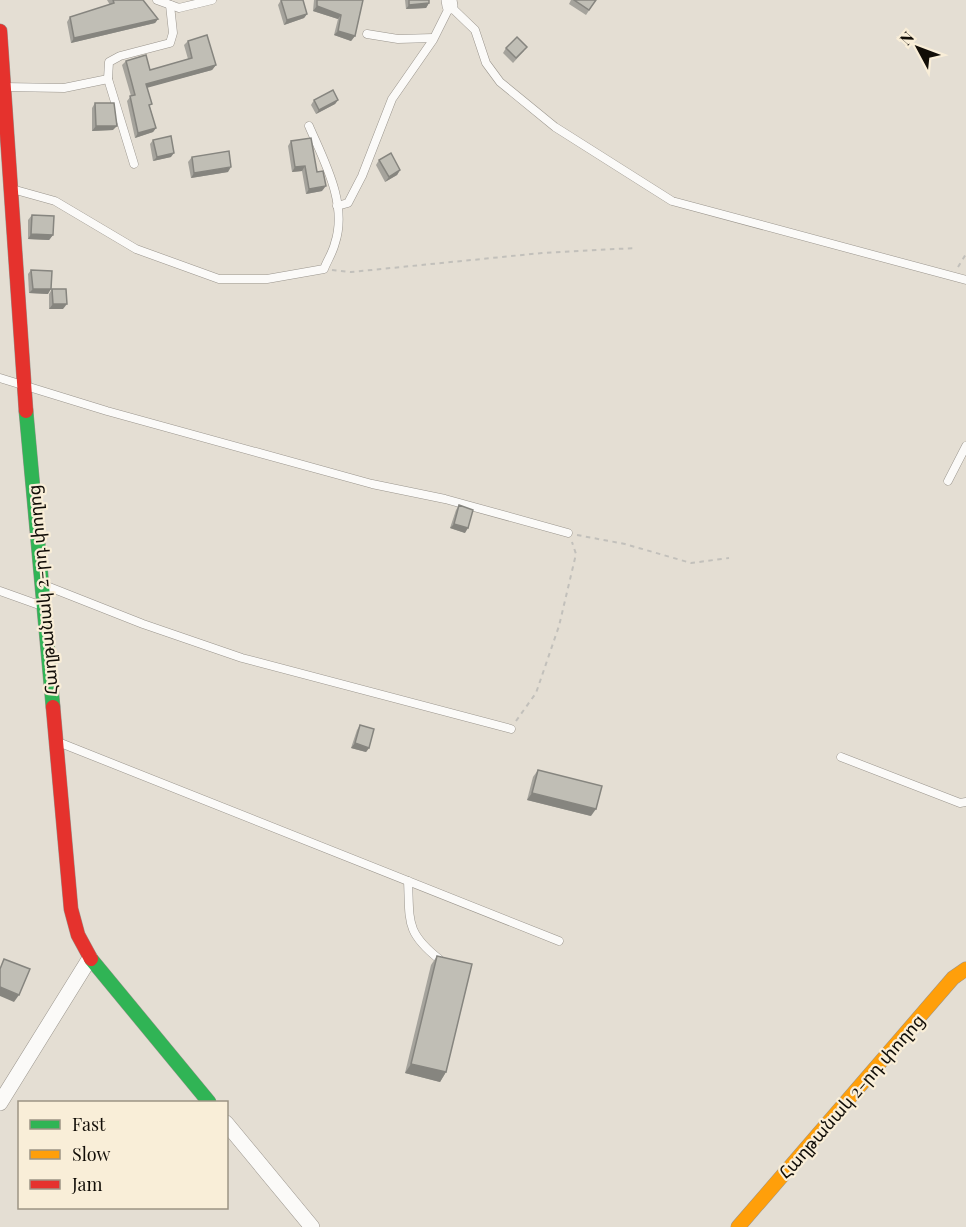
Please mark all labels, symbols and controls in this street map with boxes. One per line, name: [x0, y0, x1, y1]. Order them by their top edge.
north arrow: [888, 18, 948, 78]
text: N: [895, 26, 918, 49]
street label: Հաղթանակ 2-րդ փողոց: [21, 484, 63, 696]
street label: Հաղթանակ 2-րդ փողոց: [773, 1008, 929, 1184]
legend: [18, 1101, 228, 1209]
text: Fast: [72, 1112, 106, 1136]
text: Slow: [72, 1142, 110, 1166]
text: Jam: [71, 1172, 102, 1196]

